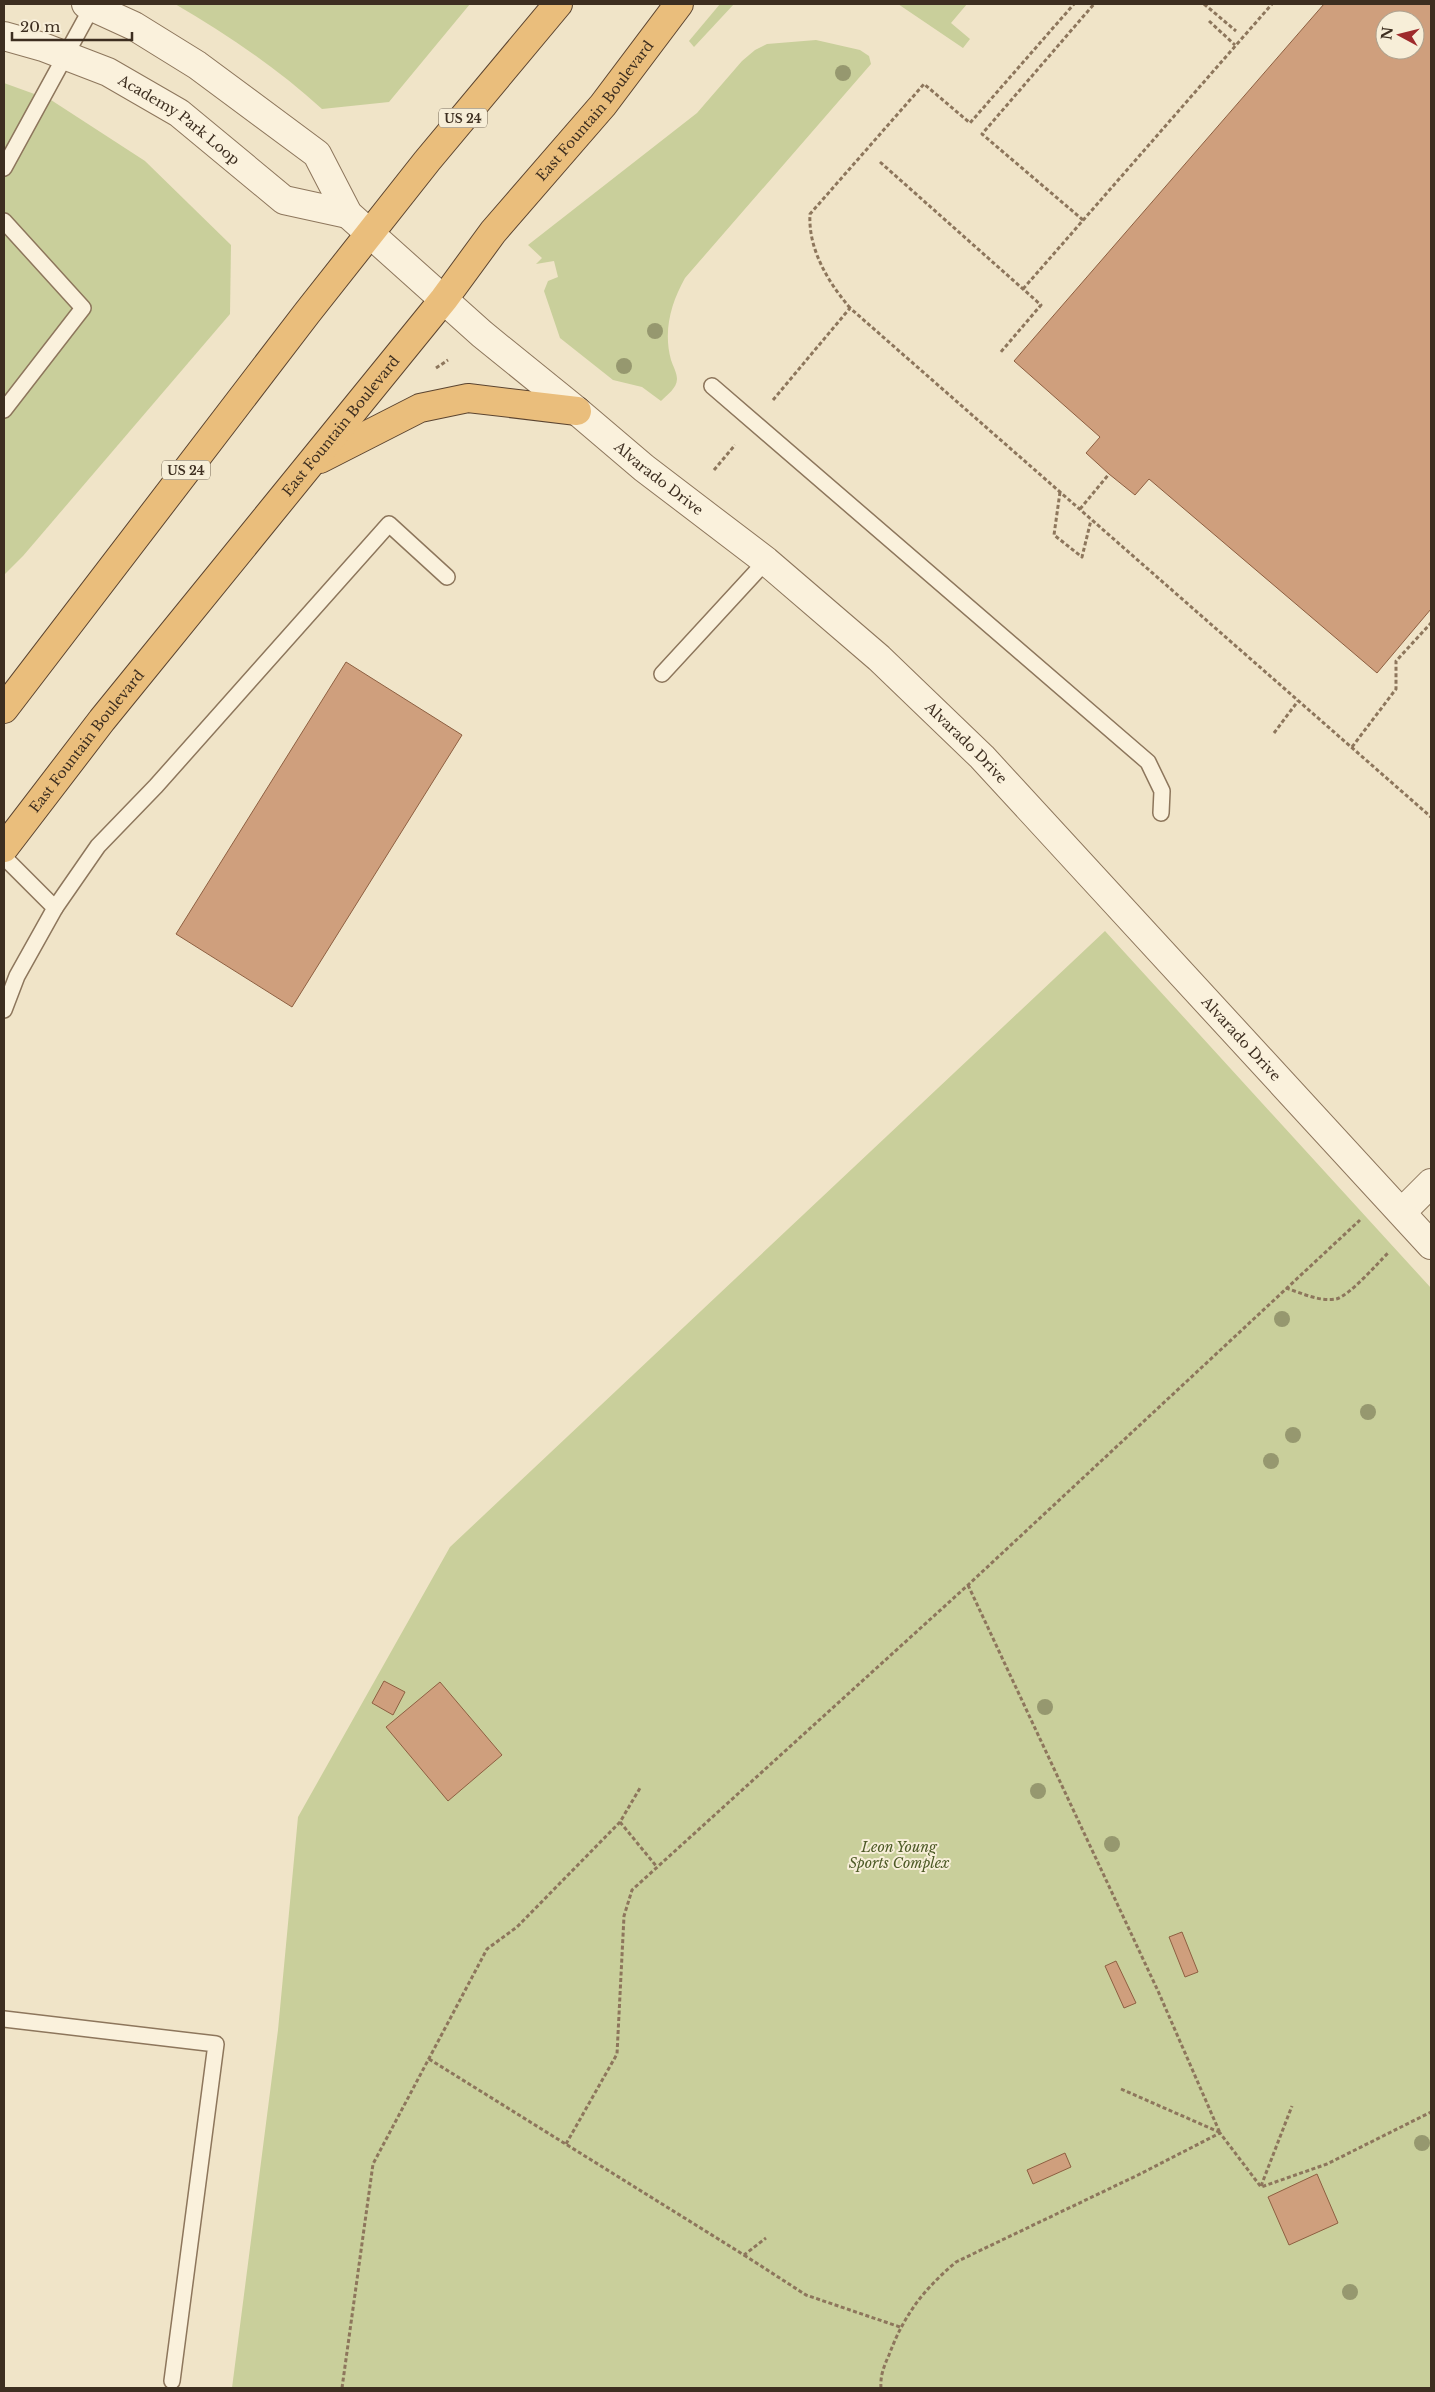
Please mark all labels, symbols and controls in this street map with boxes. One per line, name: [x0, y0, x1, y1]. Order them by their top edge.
scale bar: [12, 10, 132, 42]
north arrow: [1375, 10, 1425, 60]
text: 20 m: [20, 17, 60, 36]
text: N: [1377, 26, 1397, 41]
street label: East Fountain Boulevard: [532, 37, 658, 185]
street label: Academy Park Loop: [114, 70, 244, 169]
road number: US 24: [439, 109, 487, 128]
street label: East Fountain Boulevard: [278, 352, 404, 500]
street label: Alvarado Drive: [610, 437, 707, 519]
road number: US 24: [162, 460, 210, 480]
street label: East Fountain Boulevard: [25, 666, 148, 816]
street label: Alvarado Drive: [921, 698, 1011, 787]
street label: Alvarado Drive: [1197, 992, 1285, 1085]
park label: Leon Young Sports Complex: [849, 1838, 949, 1872]

